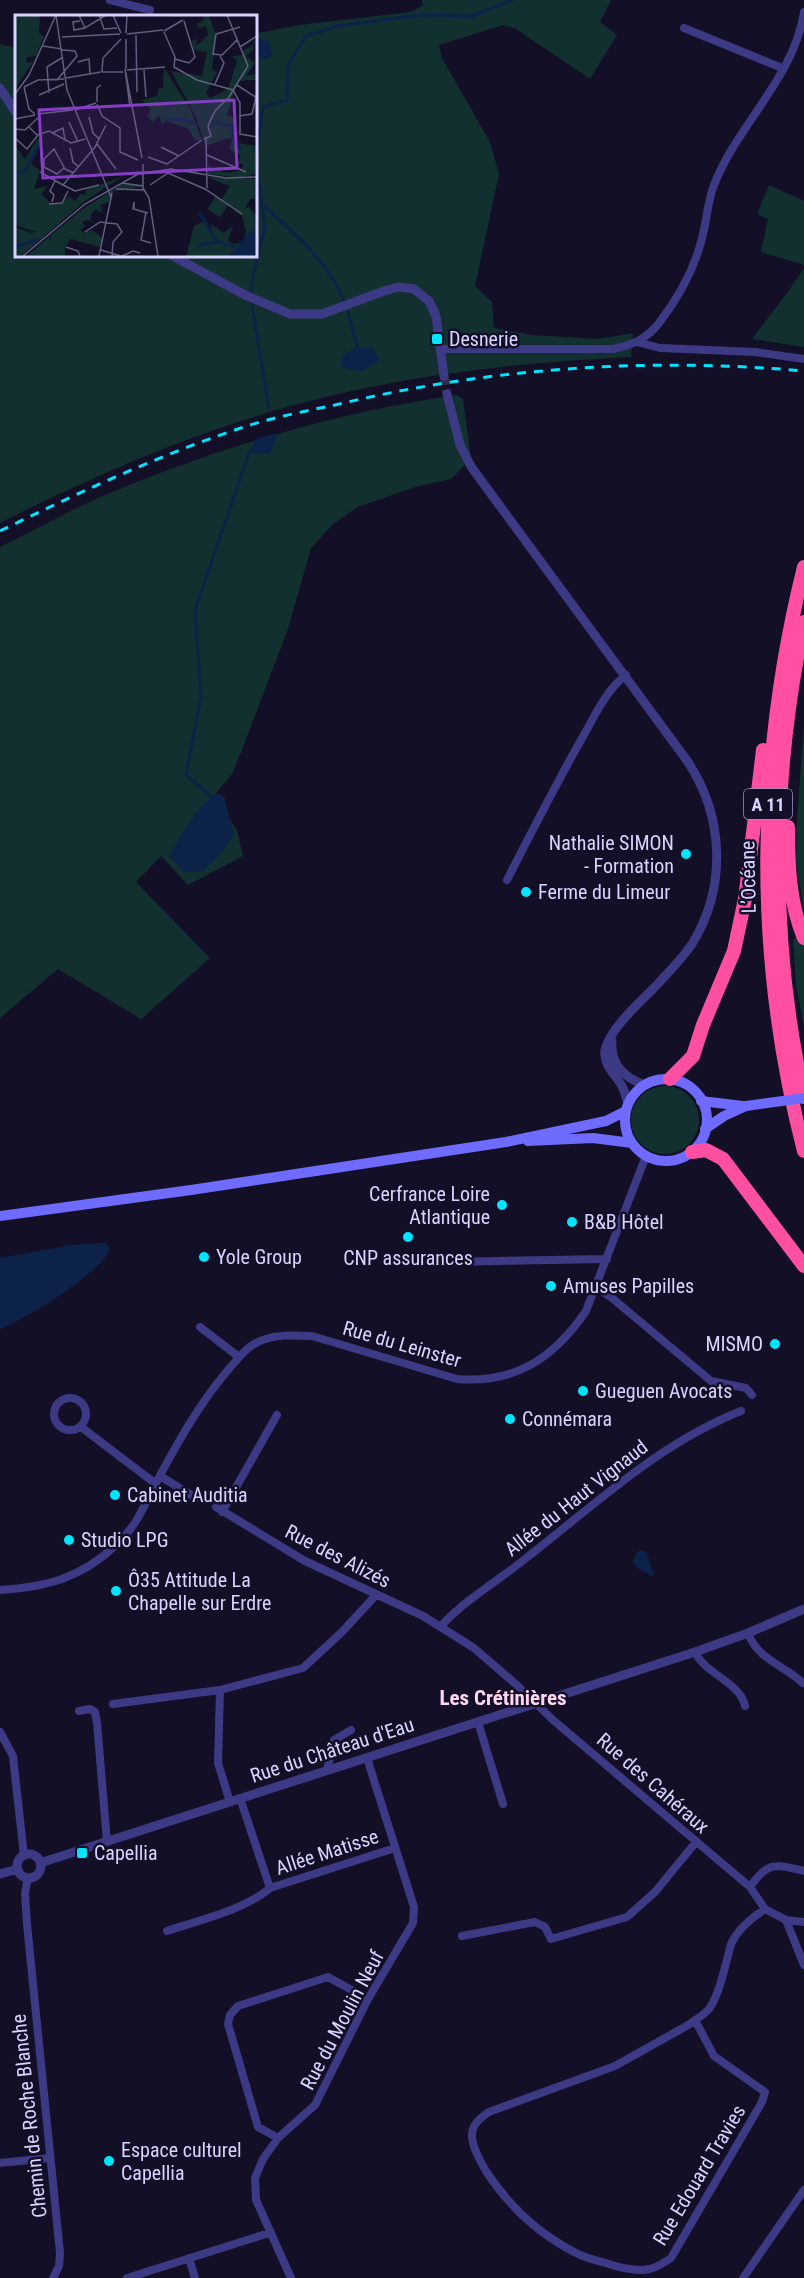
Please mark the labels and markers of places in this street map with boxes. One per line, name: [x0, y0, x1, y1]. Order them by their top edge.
place label: Desnerie: [449, 327, 518, 351]
marker: Desnerie: [430, 332, 444, 346]
place label: Nathalie SIMON - Formation: [549, 831, 674, 878]
marker: Nathalie SIMON - Formation: [679, 847, 693, 861]
place label: Ferme du Limeur: [538, 880, 670, 904]
marker: Ferme du Limeur: [519, 885, 533, 899]
place label: Cerfrance Loire Atlantique: [369, 1182, 490, 1229]
marker: Cerfrance Loire Atlantique: [495, 1198, 509, 1212]
place label: B&B Hôtel: [584, 1210, 664, 1234]
marker: B&B Hôtel: [565, 1215, 579, 1229]
marker: CNP assurances: [401, 1230, 415, 1244]
place label: Yole Group: [216, 1245, 302, 1269]
place label: CNP assurances: [343, 1246, 473, 1270]
marker: Yole Group: [197, 1250, 211, 1264]
place label: Amuses Papilles: [563, 1274, 694, 1298]
marker: Amuses Papilles: [544, 1279, 558, 1293]
place label: MISMO: [705, 1332, 763, 1356]
marker: MISMO: [768, 1337, 782, 1351]
place label: Gueguen Avocats: [595, 1379, 732, 1403]
marker: Gueguen Avocats: [576, 1384, 590, 1398]
place label: Connémara: [522, 1407, 612, 1431]
marker: Connémara: [503, 1412, 517, 1426]
place label: Cabinet Auditia: [127, 1483, 248, 1507]
marker: Cabinet Auditia: [108, 1488, 122, 1502]
place label: Studio LPG: [81, 1528, 169, 1552]
marker: Studio LPG: [62, 1533, 76, 1547]
place label: Ô35 Attitude La Chapelle sur Erdre: [128, 1568, 272, 1615]
marker: Ô35 Attitude La Chapelle sur Erdre: [109, 1584, 123, 1598]
place label: Capellia: [94, 1841, 158, 1865]
marker: Capellia: [75, 1846, 89, 1860]
place label: Espace culturel Capellia: [121, 2138, 242, 2185]
marker: Espace culturel Capellia: [102, 2154, 116, 2168]

